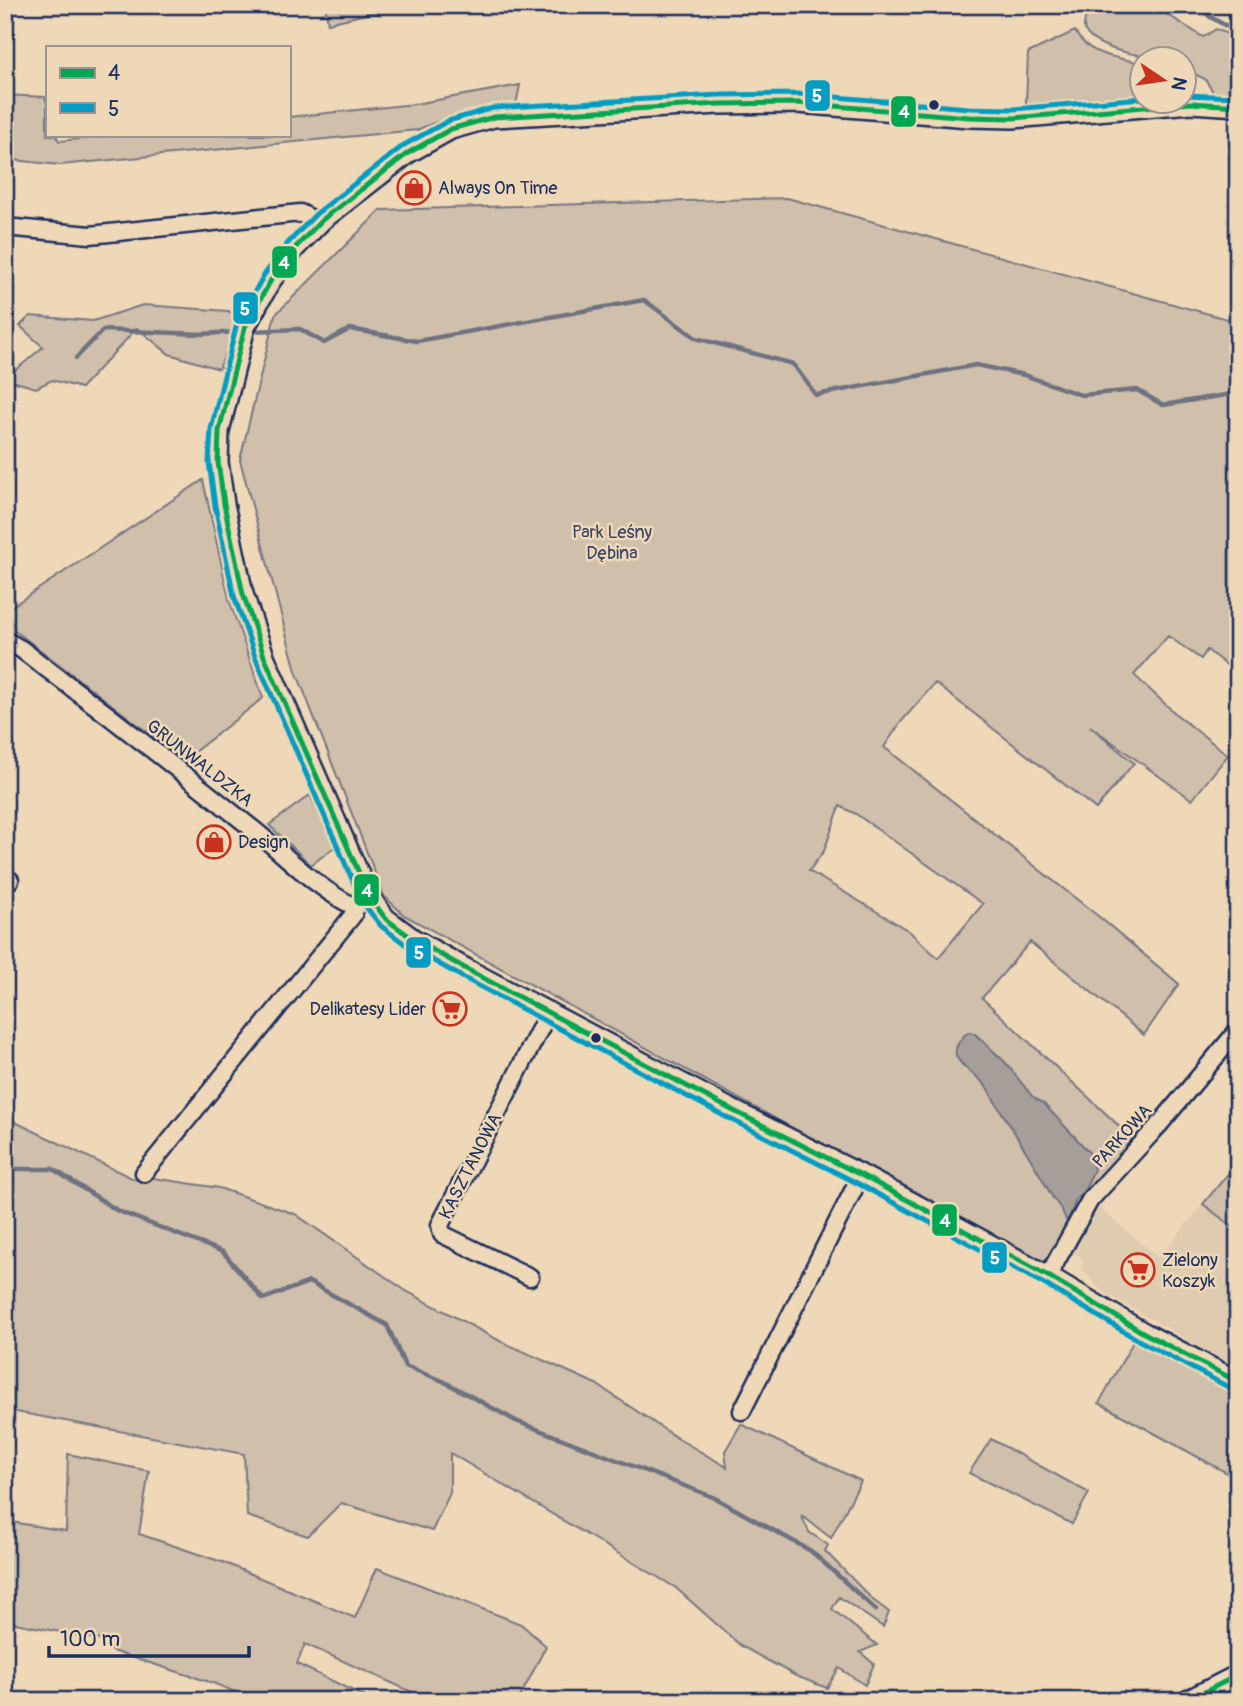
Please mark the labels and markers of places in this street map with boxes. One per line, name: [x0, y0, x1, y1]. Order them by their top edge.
unlabelled marker: [927, 98, 941, 112]
shop icon: Always On Time: [395, 169, 433, 207]
place label: Always On Time: [438, 177, 557, 200]
shop icon: Design: [195, 823, 233, 861]
place label: Design: [238, 831, 289, 854]
supermarket icon: Delikatesy Lider: [431, 990, 469, 1028]
place label: Delikatesy Lider: [310, 998, 427, 1021]
unlabelled marker: [589, 1031, 603, 1045]
place label: Zielony Koszyk: [1162, 1249, 1218, 1293]
supermarket icon: Zielony Koszyk: [1119, 1251, 1157, 1289]

